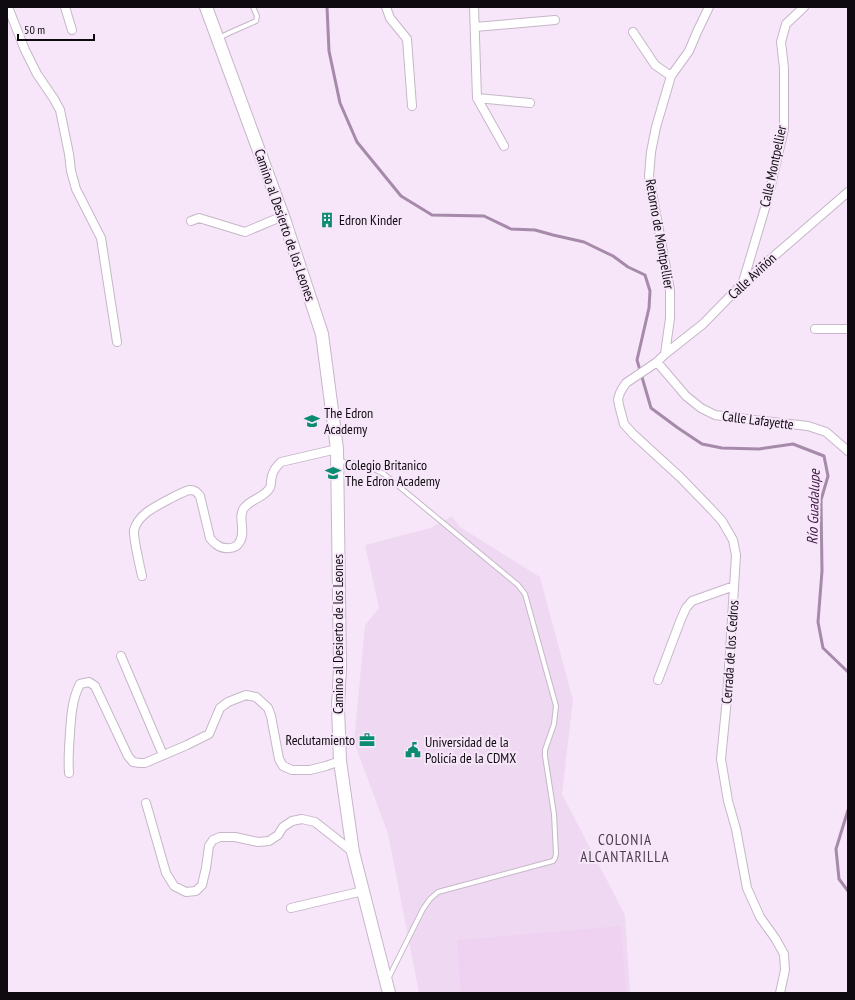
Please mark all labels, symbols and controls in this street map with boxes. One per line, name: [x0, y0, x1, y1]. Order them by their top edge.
scale bar: [18, 16, 94, 42]
text: 50 m: [24, 22, 45, 37]
street label: Calle Montpellier: [756, 123, 790, 209]
street label: Camino al Desierto de los Leones: [250, 146, 320, 304]
street label: Retorno de Montpellier: [641, 177, 679, 291]
building icon: Edron Kinder: [318, 211, 336, 229]
place label: Edron Kinder: [339, 211, 402, 229]
street label: Calle Aviñón: [724, 249, 780, 303]
place label: The Edron Academy: [324, 404, 373, 438]
street label: Calle Lafayette: [721, 407, 795, 433]
school or university icon: The Edron Academy: [303, 412, 321, 430]
place label: Colegio Britanico The Edron Academy: [345, 456, 441, 490]
school or university icon: Colegio Britanico The Edron Academy: [324, 464, 342, 482]
water label: Río Guadalupe: [802, 468, 824, 545]
street label: Camino al Desierto de los Leones: [329, 554, 347, 714]
street label: Cerrada de los Cedros: [717, 599, 743, 705]
place label: Reclutamiento: [286, 731, 355, 749]
office icon: Reclutamiento: [358, 731, 376, 749]
place label: Universidad de la Policía de la CDMX: [425, 733, 516, 767]
public building icon: Universidad de la Policía de la CDMX: [404, 741, 422, 759]
district label: COLONIA ALCANTARILLA: [580, 830, 670, 866]

